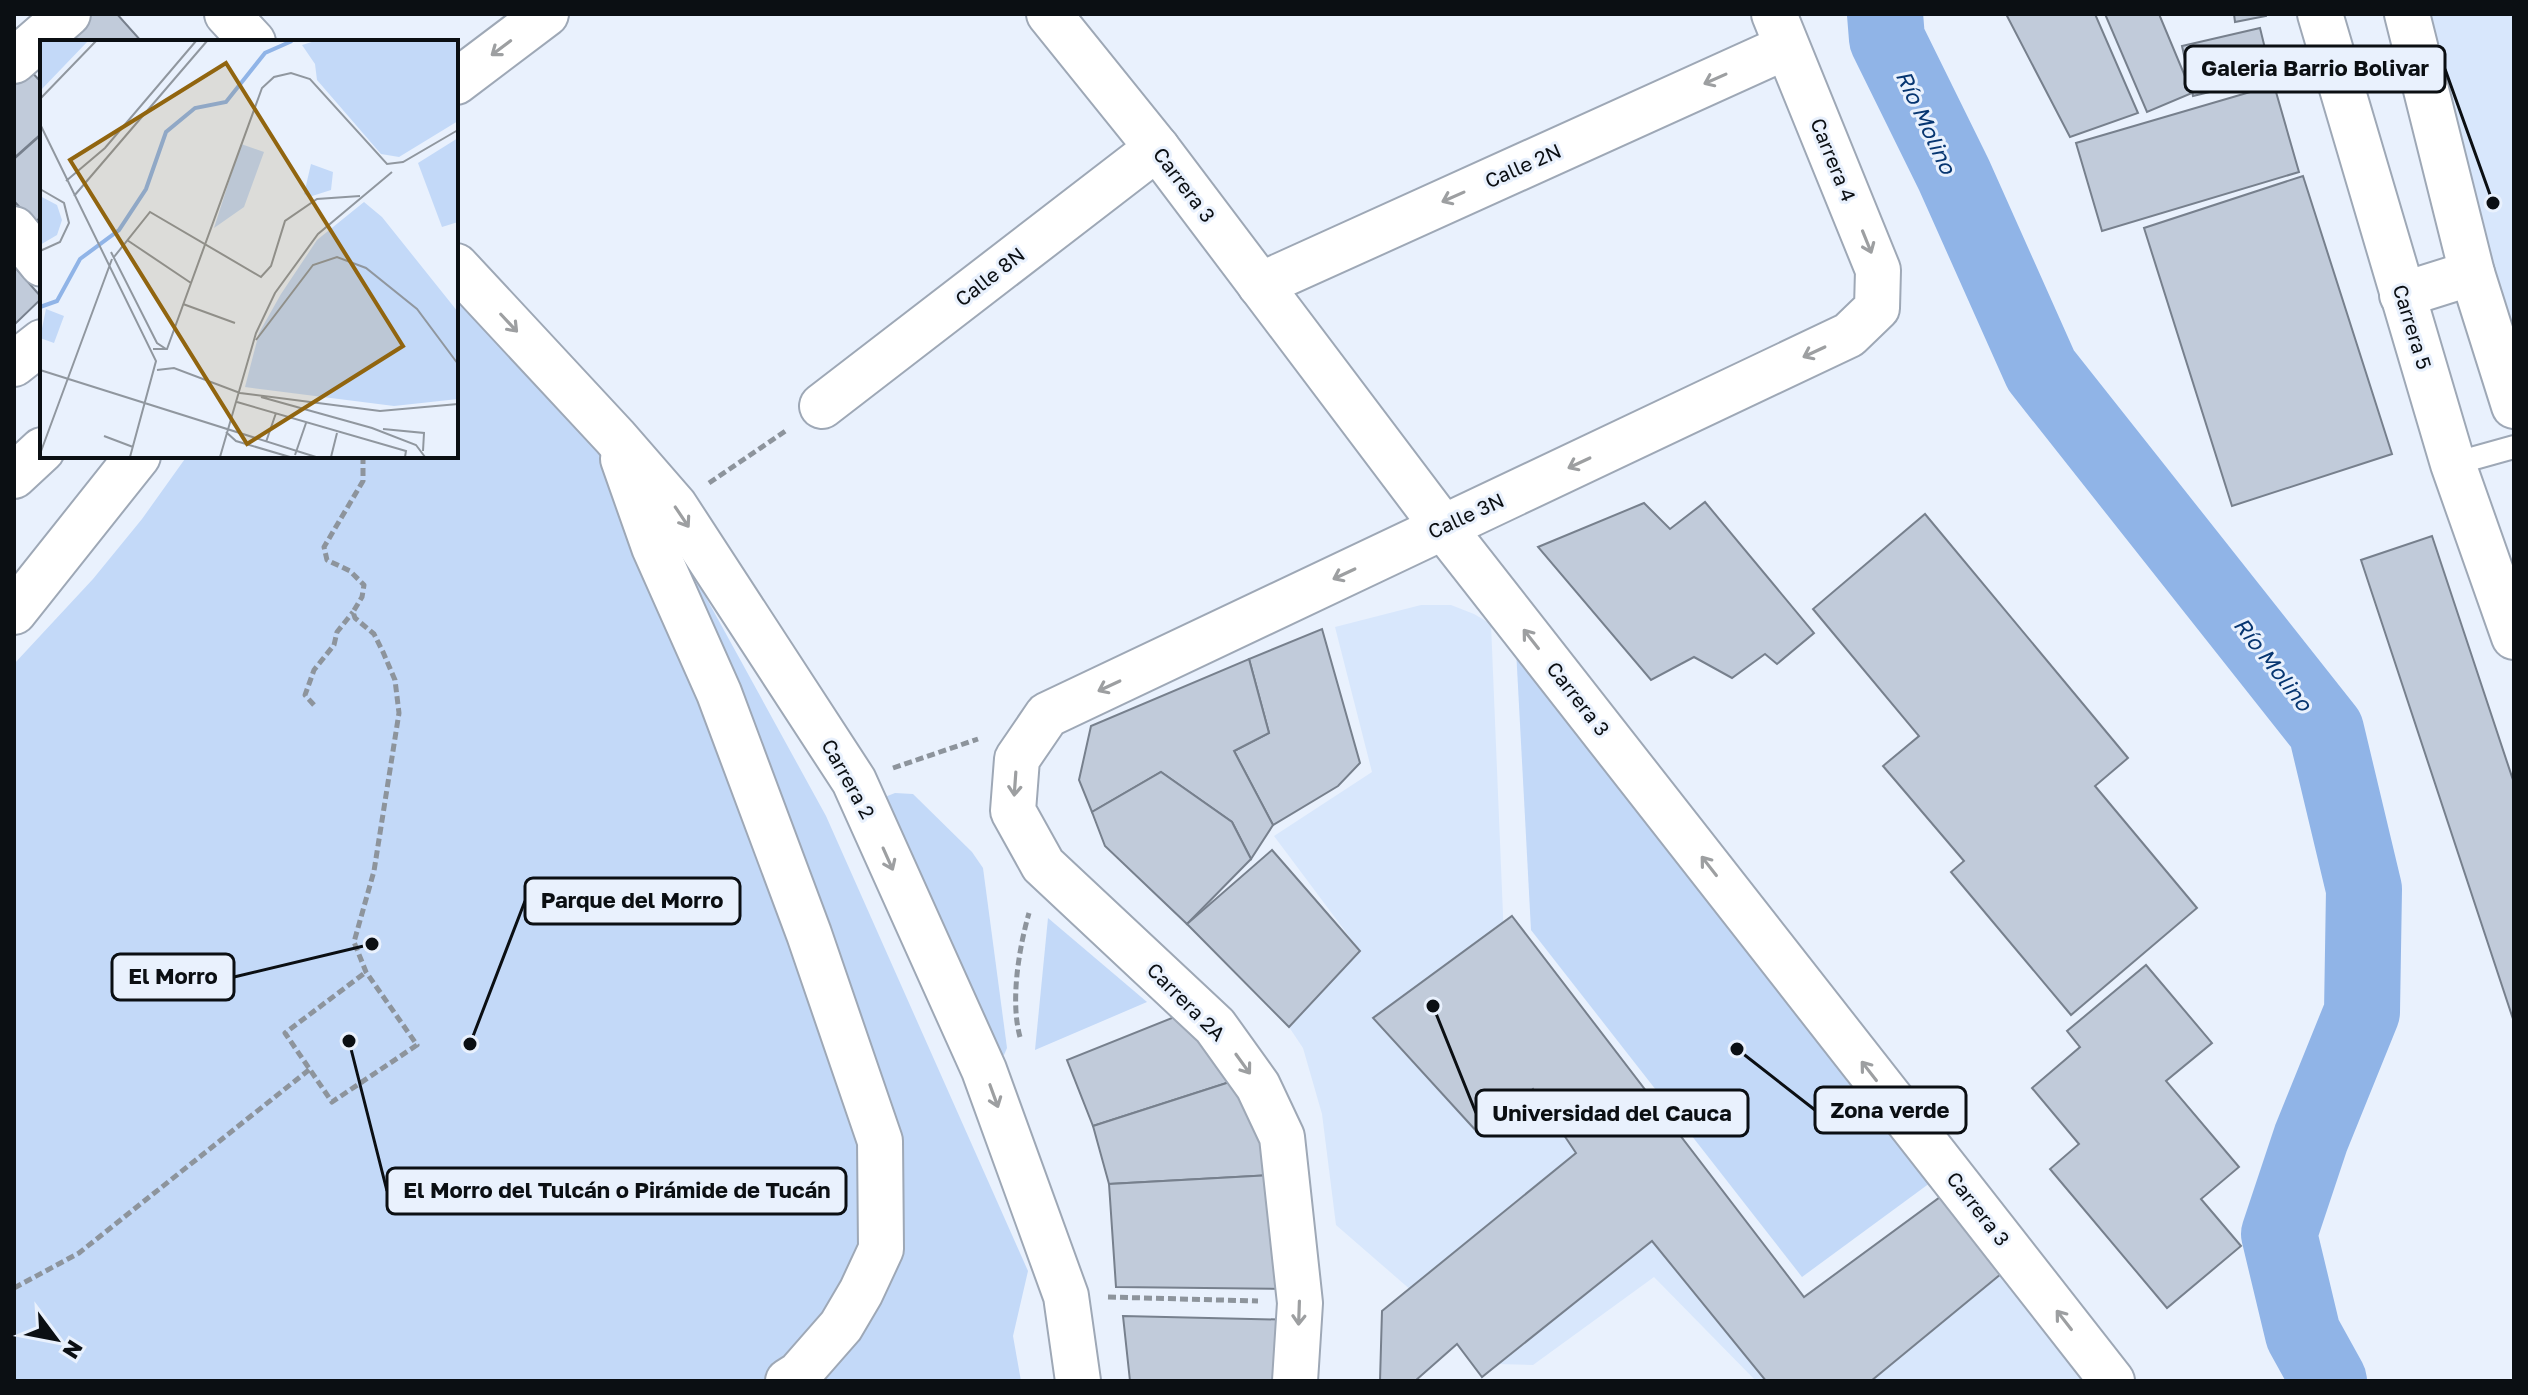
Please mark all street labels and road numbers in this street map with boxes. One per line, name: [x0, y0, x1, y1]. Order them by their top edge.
street label: Carrera 4: [1806, 114, 1862, 205]
street label: Calle 2N: [1481, 138, 1564, 193]
street label: Carrera 3: [1149, 142, 1221, 227]
street label: Calle 8N: [950, 242, 1029, 311]
street label: Carrera 5: [2389, 281, 2437, 372]
street label: Calle 3N: [1424, 487, 1507, 543]
street label: Carrera 3: [1542, 657, 1615, 740]
street label: Carrera 2: [817, 734, 881, 823]
street label: Carrera 2A: [1143, 957, 1231, 1045]
street label: Carrera 3: [1942, 1167, 2015, 1250]

